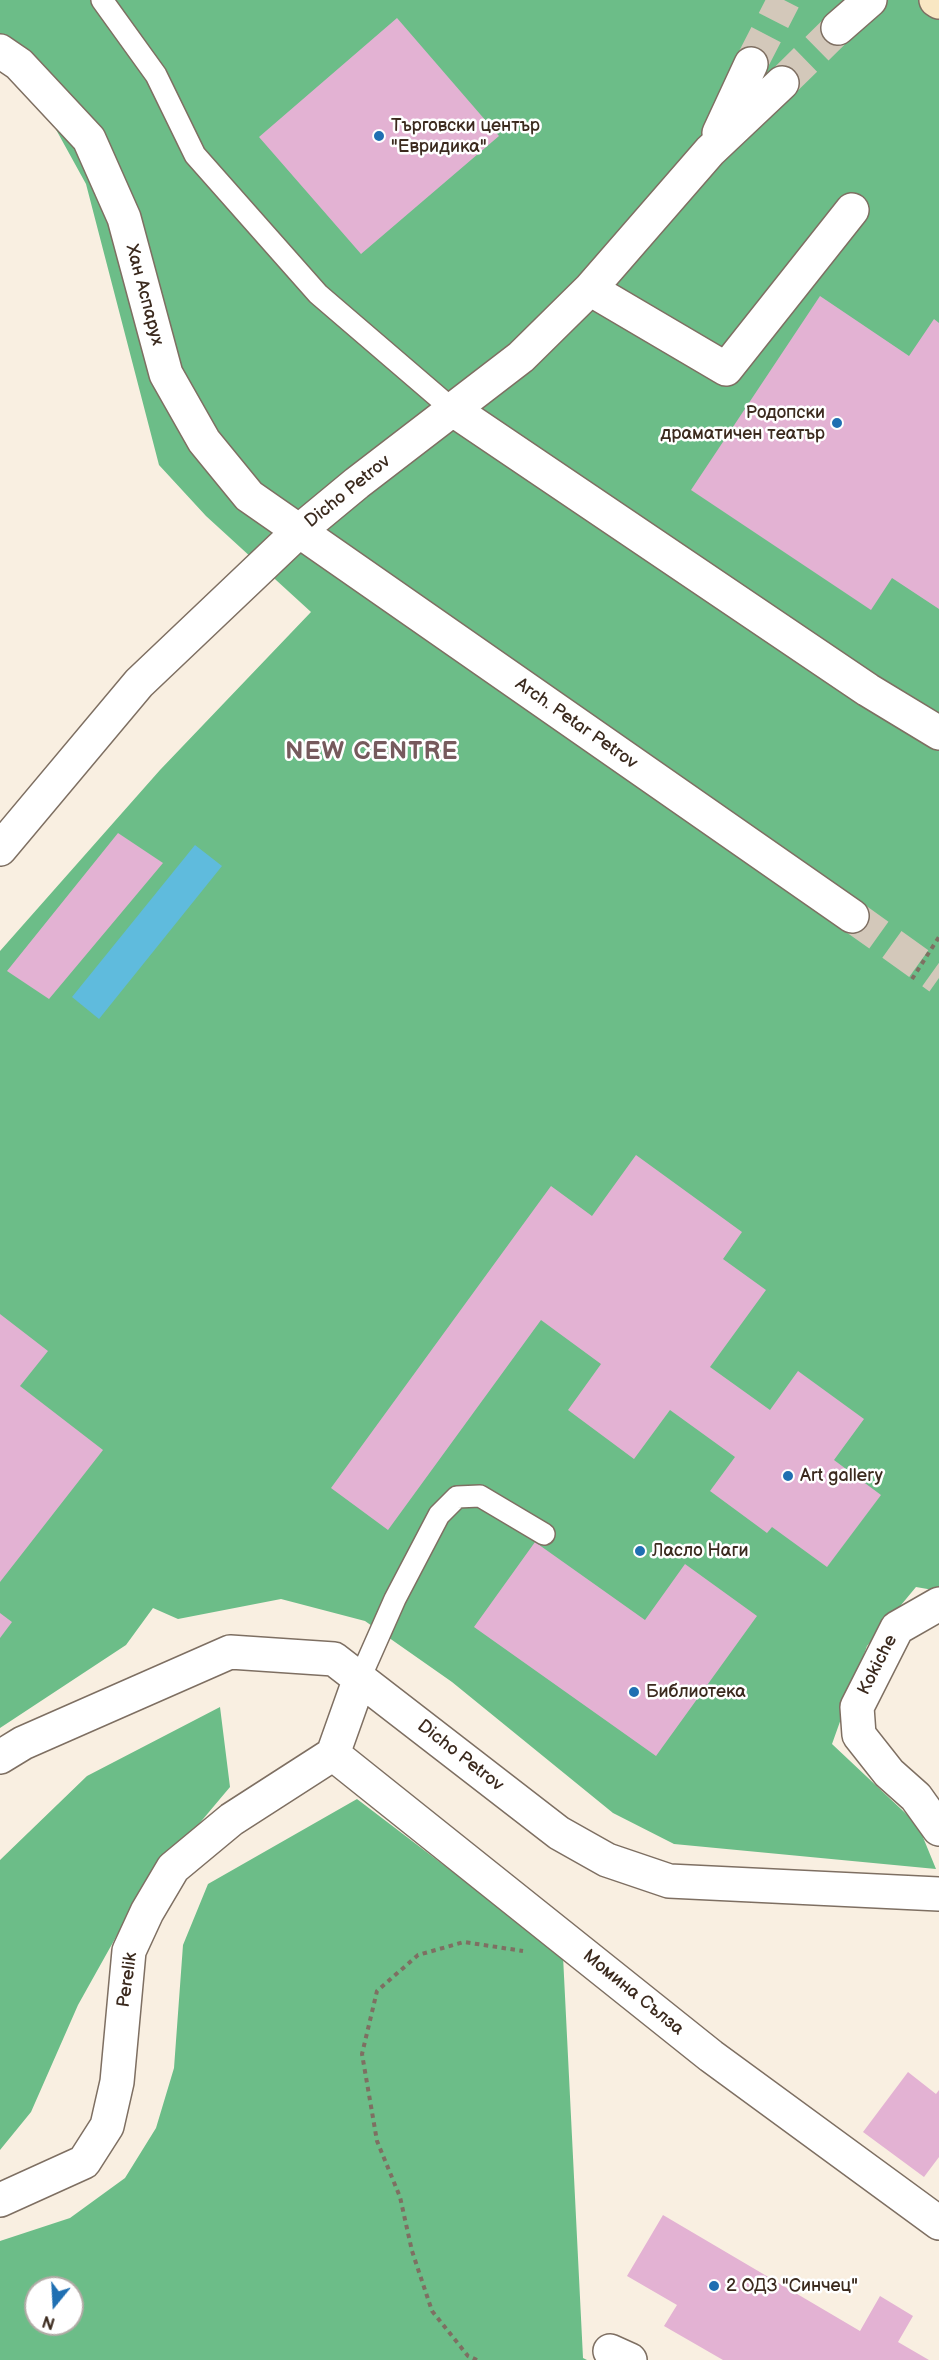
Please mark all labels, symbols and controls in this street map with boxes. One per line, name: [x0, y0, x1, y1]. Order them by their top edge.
place label: Търговски център "Евридика": [391, 115, 540, 158]
marker: Търговски център "Евридика": [372, 129, 386, 143]
street label: Хан Аспарух: [120, 242, 168, 348]
place label: Родопски драматичен театър: [660, 402, 825, 444]
marker: Родопски драматичен театър: [830, 416, 844, 430]
street label: Dicho Petrov: [301, 451, 395, 533]
street label: Arch. Petar Petrov: [511, 674, 641, 774]
district label: NEW CENTRE: [285, 739, 459, 767]
place label: Art gallery: [800, 1465, 883, 1487]
marker: Art gallery: [781, 1469, 795, 1483]
place label: Ласло Наги: [652, 1540, 748, 1562]
marker: Ласло Наги: [633, 1544, 647, 1558]
street label: Kokiche: [854, 1631, 902, 1699]
place label: Библиотека: [646, 1681, 746, 1703]
marker: Библиотека: [627, 1685, 641, 1699]
street label: Dicho Petrov: [413, 1716, 507, 1796]
street label: Момина Сълза: [578, 1946, 688, 2040]
street label: Perelik: [113, 1951, 143, 2009]
place label: 2 ОДЗ "Синчец": [726, 2275, 858, 2297]
north arrow: [24, 2276, 84, 2336]
marker: 2 ОДЗ "Синчец": [707, 2279, 721, 2293]
text: N: [40, 2311, 58, 2333]

